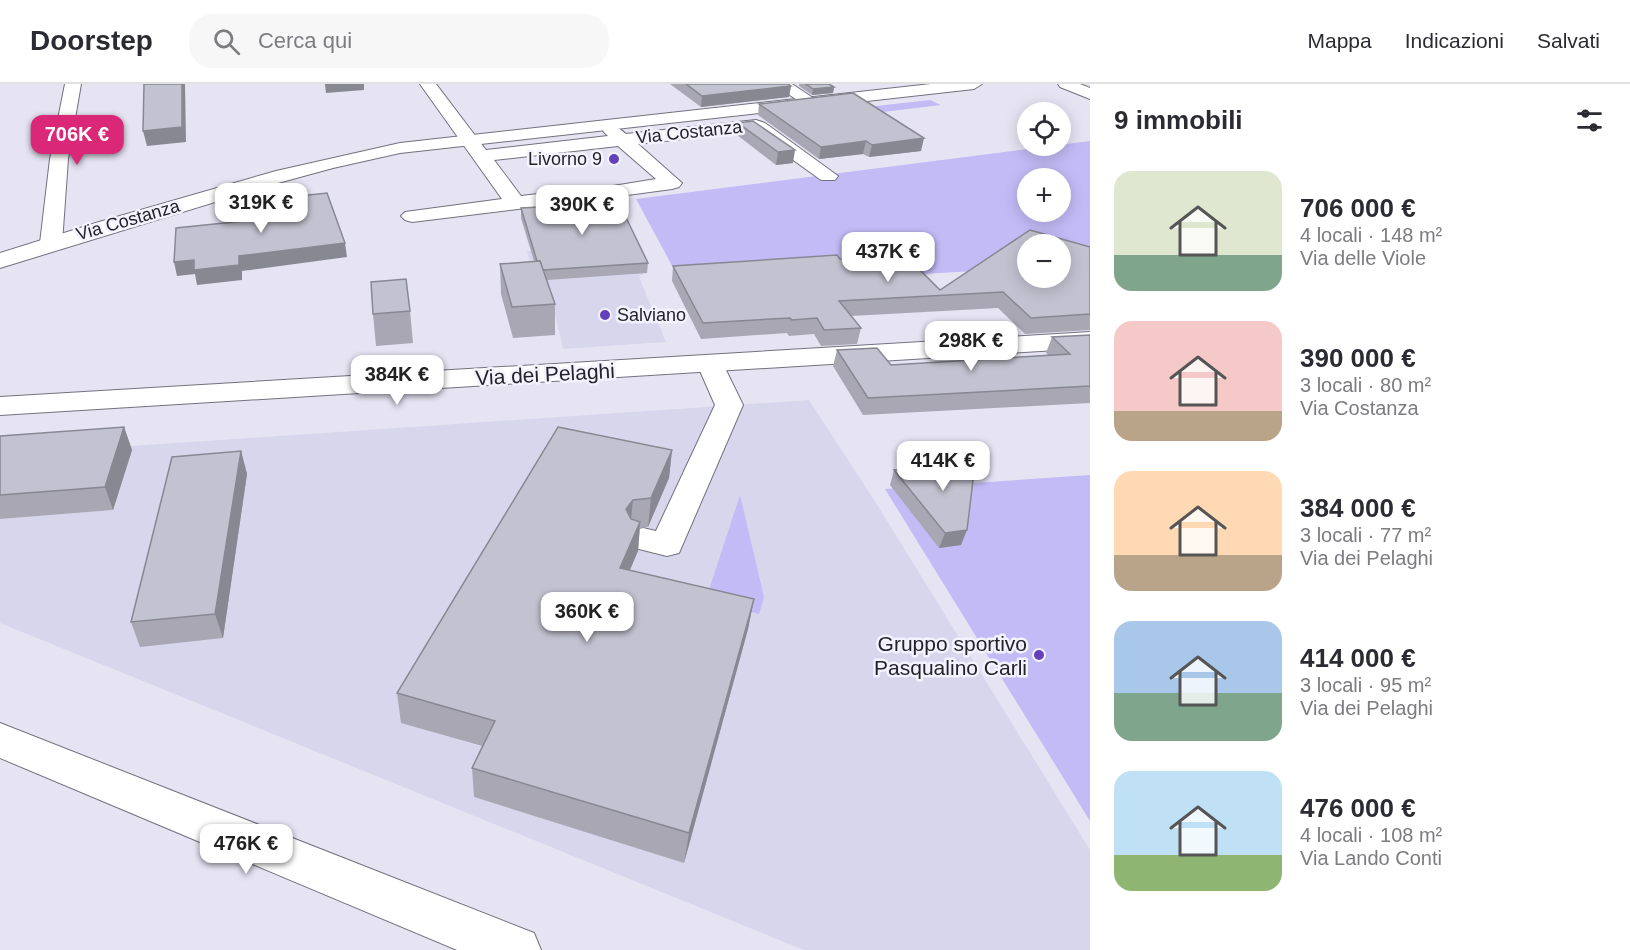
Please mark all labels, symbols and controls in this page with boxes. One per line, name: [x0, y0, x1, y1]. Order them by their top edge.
search box: [189, 14, 609, 68]
text: Doorstep: [30, 25, 153, 56]
icon: search: [210, 25, 243, 58]
text: Cerca qui: [258, 28, 352, 53]
text: Mappa: [1308, 29, 1372, 52]
text: Indicazioni: [1405, 29, 1504, 52]
text: Salvati: [1537, 29, 1600, 52]
map controls: [1017, 102, 1071, 288]
button: locate: [1017, 102, 1071, 156]
icon: filters: [1573, 104, 1606, 137]
text: 9 immobili: [1114, 105, 1243, 135]
pin: 706K €: [28, 115, 126, 166]
street label: Via Costanza: [635, 116, 744, 148]
text: 706K €: [45, 123, 109, 145]
place label: Livorno 9: [528, 149, 602, 169]
marker: Livorno 9: [607, 152, 621, 166]
button: +: [1017, 168, 1071, 222]
pin: 319K €: [212, 183, 310, 234]
pin: 390K €: [533, 185, 631, 236]
text: 319K €: [229, 191, 293, 213]
text: 390K €: [550, 193, 614, 215]
text: 706 000 €: [1300, 193, 1416, 223]
street label: Via Costanza: [74, 195, 183, 244]
icon: home: [1162, 195, 1234, 267]
text: 4 locali · 148 m²: [1300, 224, 1442, 246]
pin: 437K €: [839, 232, 937, 283]
button: −: [1017, 234, 1071, 288]
text: 437K €: [856, 240, 920, 262]
text: Via delle Viole: [1300, 247, 1426, 269]
place label: Salviano: [617, 305, 686, 325]
marker: Salviano: [598, 308, 612, 322]
pin: 298K €: [922, 321, 1020, 372]
text: 298K €: [939, 329, 1003, 351]
text: 390 000 €: [1300, 343, 1416, 373]
icon: home: [1162, 345, 1234, 417]
pin: 384K €: [348, 355, 446, 406]
street label: Via dei Pelaghi: [475, 359, 615, 389]
text: 384K €: [365, 363, 429, 385]
text: 3 locali · 80 m²: [1300, 374, 1431, 396]
text: Via Costanza: [1300, 397, 1419, 419]
pin: 414K €: [894, 441, 992, 492]
text: 414K €: [911, 449, 975, 471]
text: 384 000 €: [1300, 493, 1416, 523]
icon: home: [1162, 495, 1234, 567]
text: 3 locali · 77 m²: [1300, 524, 1431, 546]
text: Via dei Pelaghi: [1300, 547, 1433, 569]
pin: 360K €: [538, 592, 636, 643]
text: 360K €: [555, 600, 619, 622]
place label: Gruppo sportivo Pasqualino Carli: [874, 632, 1027, 679]
text: 414 000 €: [1300, 643, 1416, 673]
icon: home: [1162, 645, 1234, 717]
marker: Gruppo sportivo Pasqualino Carli: [1032, 648, 1046, 662]
text: 3 locali · 95 m²: [1300, 674, 1431, 696]
text: Via dei Pelaghi: [1300, 697, 1433, 719]
text: 476 000 €: [1300, 793, 1416, 823]
icon: home: [1162, 795, 1234, 867]
pin: 476K €: [197, 824, 295, 875]
text: 4 locali · 108 m²: [1300, 824, 1442, 846]
text: 476K €: [214, 832, 278, 854]
text: Via Lando Conti: [1300, 847, 1442, 869]

